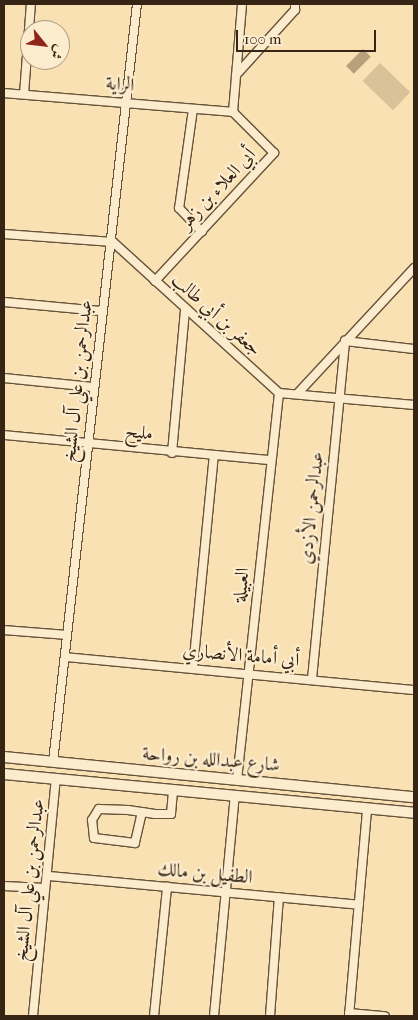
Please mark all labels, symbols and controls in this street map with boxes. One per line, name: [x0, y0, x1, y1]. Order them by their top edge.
north arrow: [20, 20, 70, 70]
scale bar: [238, 20, 378, 52]
text: 100 m: [244, 30, 282, 48]
text: ش: [47, 42, 68, 62]
street label: الراية: [105, 72, 135, 98]
street label: أبي العلاء بن زهر: [175, 144, 261, 234]
street label: جعفر بن أبي طالب: [166, 269, 266, 361]
street label: عبدالرحمن بن علي آل الشيخ: [58, 299, 98, 463]
street label: مليح: [124, 420, 154, 446]
street label: عبدالرحمن الأزدي: [295, 451, 329, 565]
street label: العبيلة: [229, 567, 255, 603]
street label: أبي أمامة الأنصاري: [182, 640, 300, 672]
street label: شارع عبدالله بن رواحة: [141, 743, 281, 777]
street label: عبدالرحمن بن علي آل الشيخ: [10, 798, 50, 962]
street label: الطفيل بن مالك: [157, 858, 253, 890]

